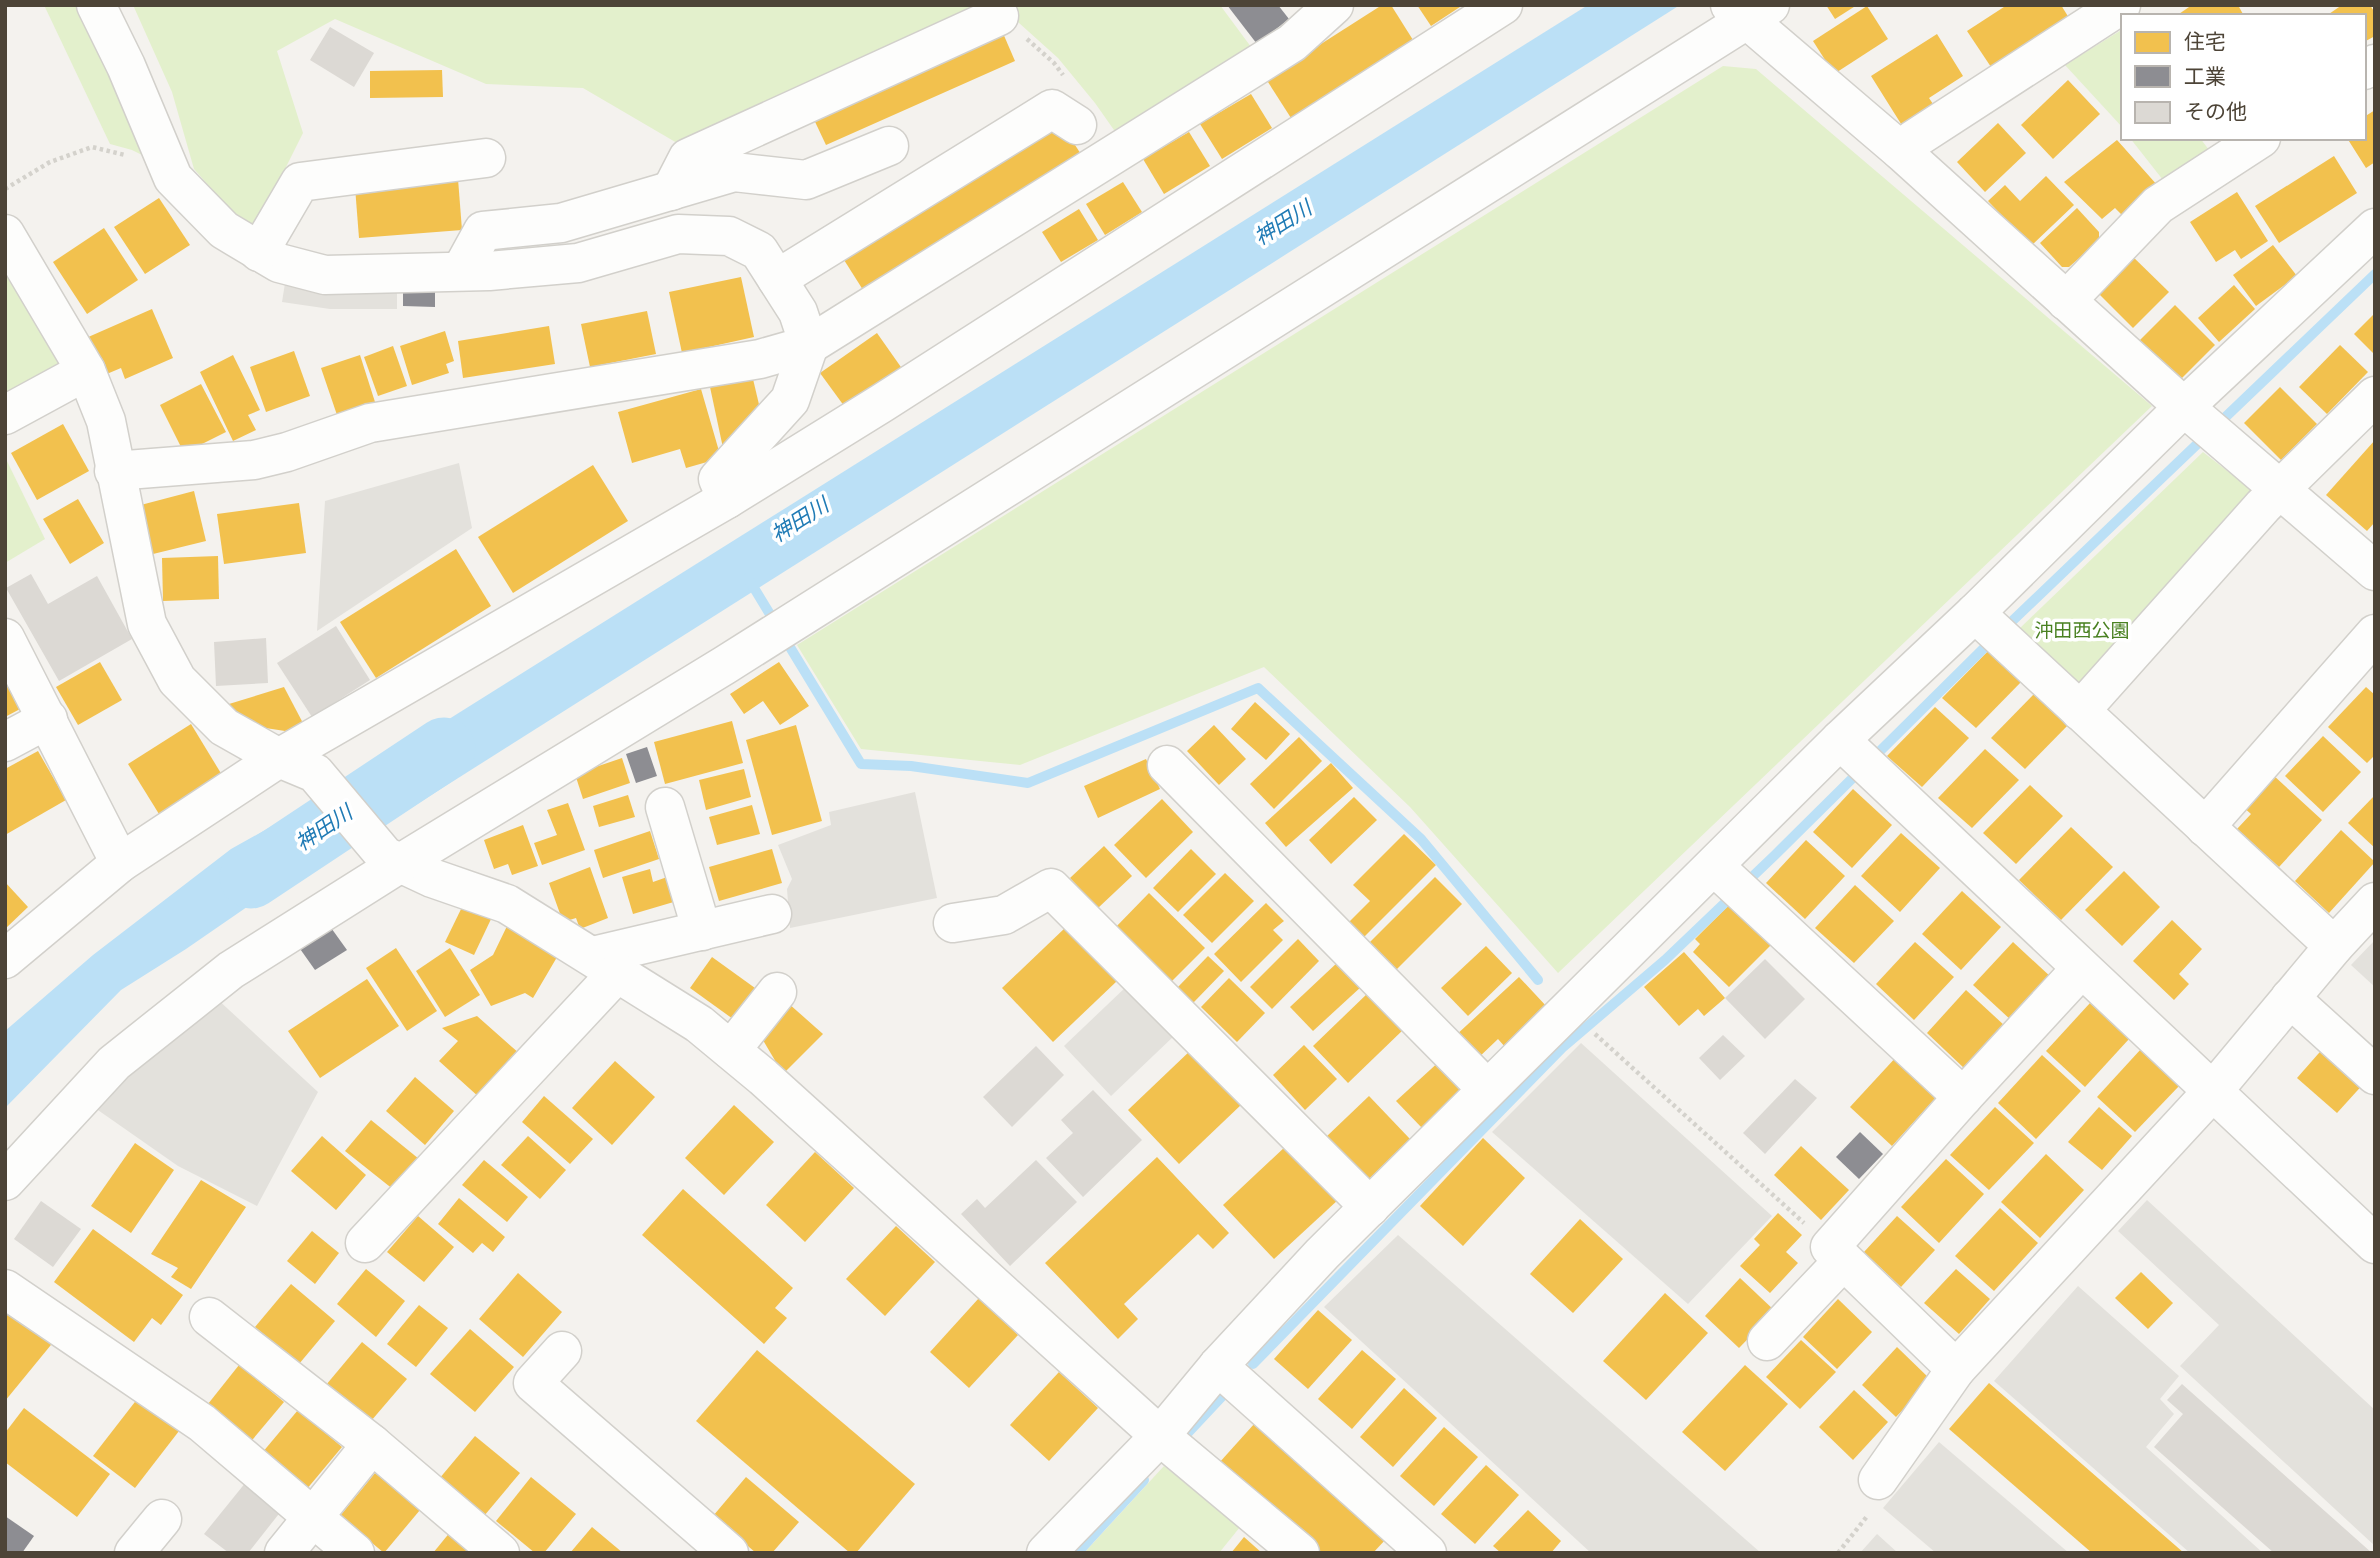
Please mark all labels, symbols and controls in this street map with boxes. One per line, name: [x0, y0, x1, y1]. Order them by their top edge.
legend: [2121, 14, 2366, 140]
text: 住宅: [2184, 28, 2226, 54]
text: 工業: [2184, 63, 2226, 89]
text: その他: [2184, 98, 2247, 124]
water label: 神田川: [1249, 193, 1318, 250]
water label: 神田川: [766, 490, 835, 547]
park label: 沖田西公園: [2034, 618, 2130, 641]
water label: 神田川: [290, 798, 358, 856]

